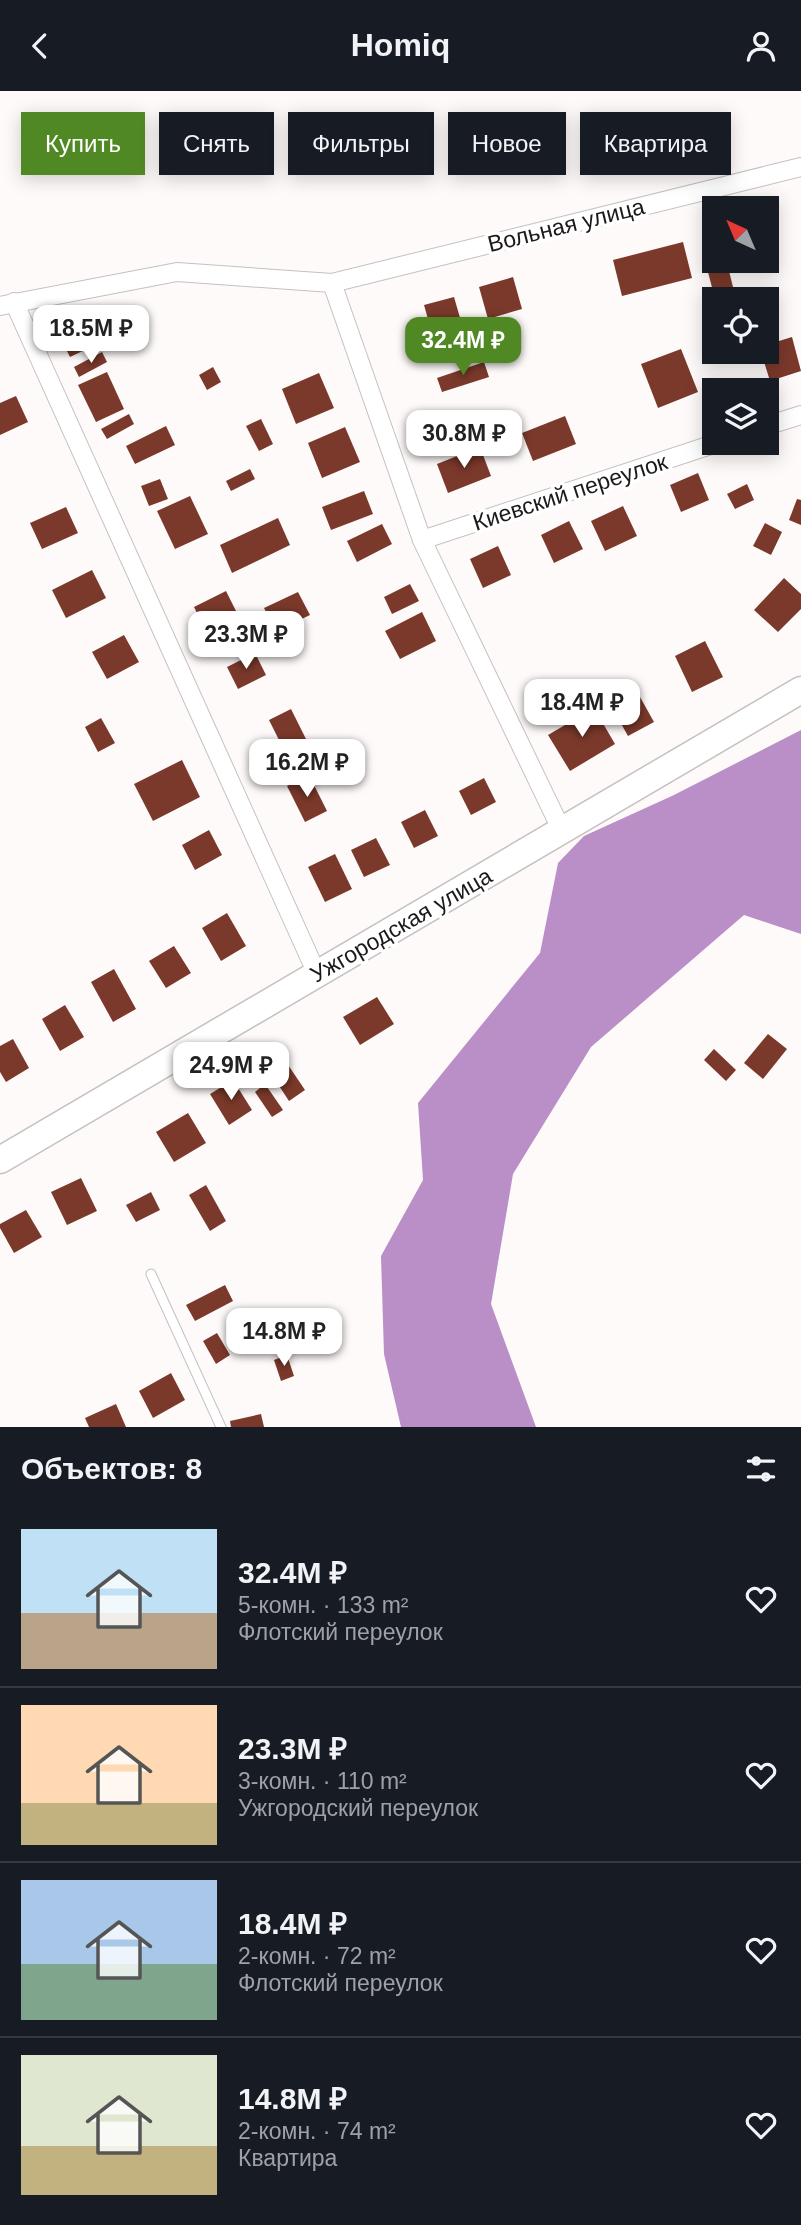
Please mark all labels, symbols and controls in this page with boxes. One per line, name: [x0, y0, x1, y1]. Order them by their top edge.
icon: back: [21, 27, 59, 65]
text: Homiq: [351, 27, 450, 63]
icon: person: [742, 27, 780, 65]
chip: Купить: [21, 112, 145, 175]
chip: Снять: [159, 112, 274, 175]
chip: Фильтры: [288, 112, 434, 175]
chip: Новое: [448, 112, 566, 175]
chip: Квартира: [580, 112, 731, 175]
street label: Вольная улица: [485, 193, 647, 257]
north arrow: [702, 196, 779, 273]
map controls: [702, 196, 779, 455]
button: locate: [702, 287, 779, 364]
pin: 18.5M ₽: [26, 306, 156, 365]
text: 18.5M ₽: [49, 315, 133, 341]
pin: 32.4M ₽: [398, 317, 528, 377]
text: 32.4M ₽: [421, 327, 505, 353]
button: layers: [702, 378, 779, 455]
pin: 30.8M ₽: [399, 411, 529, 470]
text: 30.8M ₽: [422, 420, 506, 446]
street label: Киевский переулок: [470, 448, 671, 536]
pin: 23.3M ₽: [181, 611, 311, 671]
text: 23.3M ₽: [204, 621, 288, 647]
pin: 18.4M ₽: [517, 679, 647, 739]
text: 18.4M ₽: [540, 689, 624, 715]
pin: 16.2M ₽: [242, 739, 372, 799]
text: 16.2M ₽: [265, 749, 349, 775]
street label: Ужгородская улица: [306, 862, 497, 988]
pin: 24.9M ₽: [166, 1042, 296, 1102]
text: 24.9M ₽: [189, 1052, 273, 1078]
pin: 14.8M ₽: [219, 1309, 349, 1368]
text: 14.8M ₽: [242, 1318, 326, 1344]
icon: filters: [742, 1450, 780, 1488]
text: Объектов: 8: [21, 1452, 202, 1485]
text: 32.4M ₽: [238, 1556, 347, 1589]
icon: home: [77, 1557, 161, 1641]
icon: heart: [742, 1580, 780, 1618]
text: 5-комн. · 133 m²: [238, 1592, 409, 1618]
text: Флотский переулок: [238, 1619, 443, 1645]
text: 23.3M ₽: [238, 1732, 347, 1765]
icon: home: [77, 1733, 161, 1817]
icon: heart: [742, 1756, 780, 1794]
text: 3-комн. · 110 m²: [238, 1768, 407, 1794]
text: Ужгородский переулок: [238, 1795, 478, 1821]
text: 18.4M ₽: [238, 1907, 347, 1940]
icon: home: [77, 1908, 161, 1992]
icon: heart: [742, 1931, 780, 1969]
text: 2-комн. · 72 m²: [238, 1943, 396, 1969]
text: Флотский переулок: [238, 1970, 443, 1996]
text: 14.8M ₽: [238, 2082, 347, 2115]
icon: home: [77, 2083, 161, 2167]
icon: heart: [742, 2106, 780, 2144]
text: 2-комн. · 74 m²: [238, 2118, 396, 2144]
text: Квартира: [238, 2145, 337, 2171]

